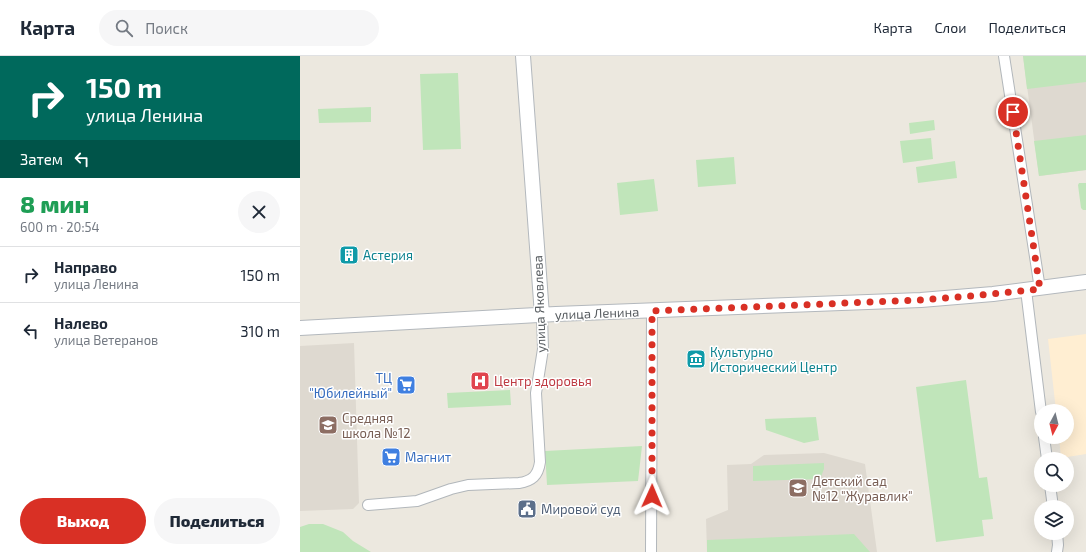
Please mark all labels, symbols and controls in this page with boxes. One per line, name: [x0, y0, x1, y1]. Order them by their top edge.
search box: [99, 10, 379, 46]
text: Карта: [20, 16, 75, 39]
icon: search: [113, 17, 135, 39]
text: Поиск: [145, 19, 188, 37]
text: Карта: [873, 19, 912, 36]
text: Слои: [934, 19, 966, 36]
text: Поделиться: [988, 19, 1066, 36]
text: 150 m: [86, 70, 162, 104]
icon: right: [20, 72, 72, 124]
pin: [996, 95, 1030, 129]
icon: arrive: [1002, 101, 1024, 123]
text: улица Ленина: [86, 104, 203, 126]
icon: left: [71, 148, 93, 170]
text: Затем: [20, 150, 63, 168]
text: 8 мин: [20, 189, 89, 218]
button: close: [238, 191, 280, 233]
text: 600 m · 20:54: [20, 219, 99, 235]
building icon: Астерия: [338, 244, 360, 266]
place label: Астерия: [363, 247, 413, 263]
street label: улица Яковлева: [529, 255, 549, 353]
text: Направо: [54, 258, 117, 276]
icon: right: [20, 264, 42, 286]
text: 150 m: [240, 266, 280, 284]
text: улица Ленина: [54, 276, 139, 292]
street label: улица Ленина: [554, 304, 640, 322]
text: Налево: [54, 314, 108, 332]
icon: left: [20, 320, 42, 342]
text: 310 m: [240, 322, 280, 340]
text: улица Ветеранов: [54, 332, 158, 348]
place label: Культурно Исторический Центр: [710, 344, 837, 375]
museum icon: Культурно Исторический Центр: [685, 348, 707, 370]
place label: ТЦ "Юбилейный": [309, 370, 392, 401]
hospital icon: Центр здоровья: [469, 370, 491, 392]
place label: Центр здоровья: [494, 373, 592, 389]
supermarket icon: ТЦ "Юбилейный": [395, 374, 417, 396]
north arrow: [1034, 404, 1074, 444]
map controls: [1034, 404, 1074, 540]
place label: Средняя школа №12: [342, 410, 410, 441]
school or university icon: Средняя школа №12: [317, 414, 339, 436]
supermarket icon: Магнит: [380, 446, 402, 468]
place label: Магнит: [405, 449, 452, 465]
button: search: [1034, 452, 1074, 492]
place label: Детский сад №12 "Журавлик": [812, 473, 913, 504]
position arrow: [631, 475, 673, 517]
school or university icon: Детский сад №12 "Журавлик": [787, 477, 809, 499]
button: Выход: [20, 498, 146, 544]
button: Поделиться: [154, 498, 280, 544]
public building icon: Мировой суд: [516, 498, 538, 520]
button: layers: [1034, 500, 1074, 540]
place label: Мировой суд: [541, 501, 621, 517]

